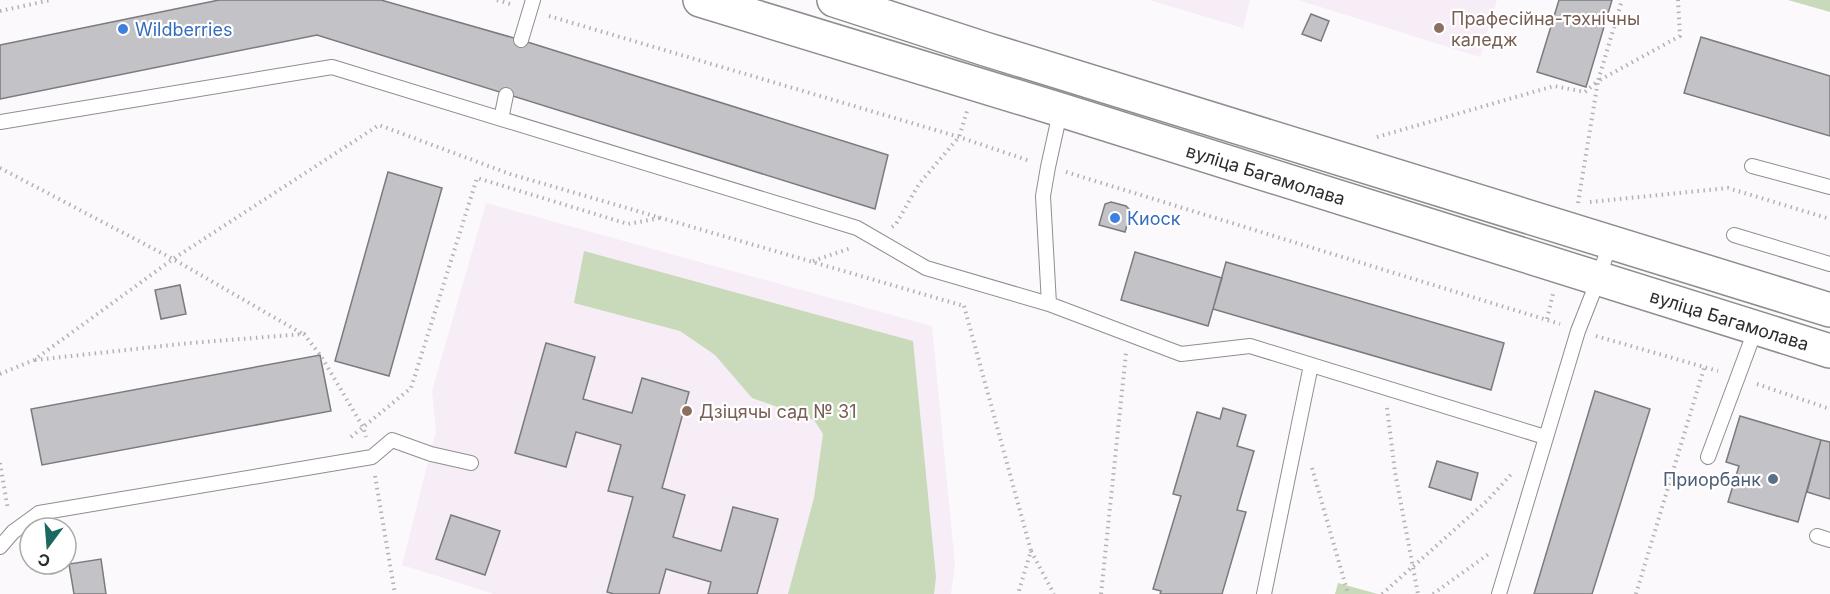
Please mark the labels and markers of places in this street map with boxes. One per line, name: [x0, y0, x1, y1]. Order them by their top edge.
place label: Прафесійна-тэхнічны каледж: [1451, 8, 1640, 50]
place label: Wildberries: [135, 19, 232, 40]
marker: Прафесійна-тэхнічны каледж: [1432, 21, 1446, 35]
marker: Wildberries: [116, 22, 130, 36]
place label: Киоск: [1127, 208, 1181, 229]
marker: Киоск: [1108, 211, 1122, 225]
place label: Дзіцячы сад № 31: [699, 401, 857, 422]
marker: Дзіцячы сад № 31: [680, 404, 694, 418]
place label: Приорбанк: [1663, 469, 1761, 490]
marker: Приорбанк: [1766, 472, 1780, 486]

